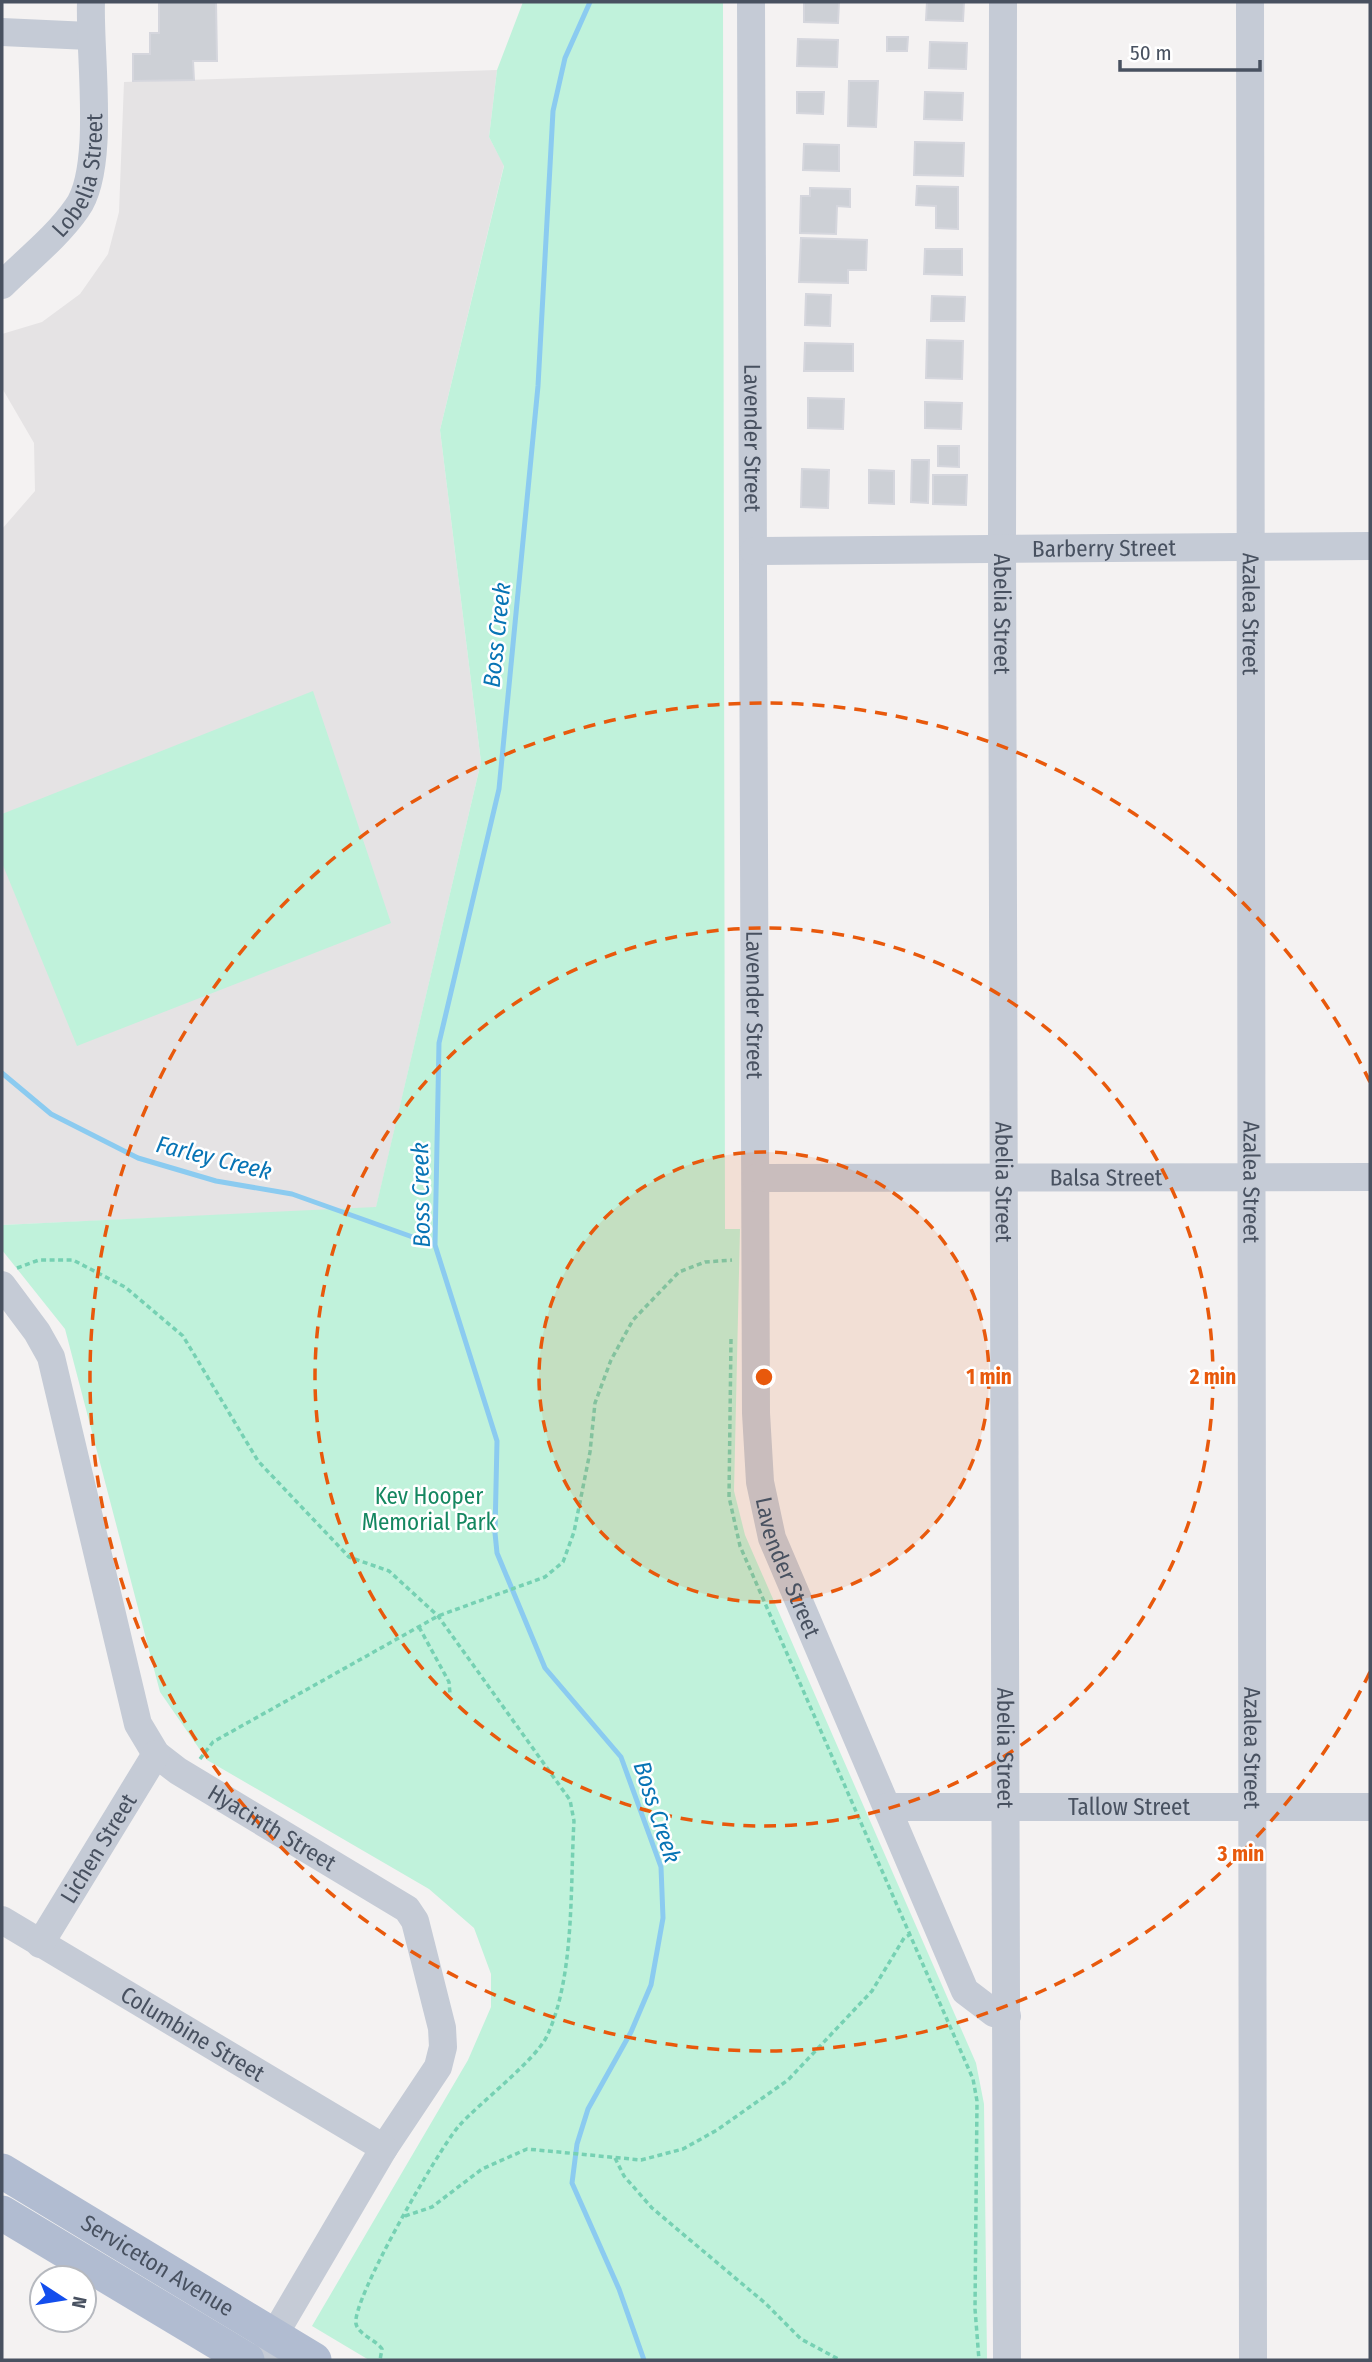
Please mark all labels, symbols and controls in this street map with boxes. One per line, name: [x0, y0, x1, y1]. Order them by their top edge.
scale bar: [1120, 28, 1260, 72]
text: 50 m: [1130, 40, 1172, 66]
street label: Lobelia Street: [46, 113, 108, 243]
street label: Lavender Street: [738, 364, 767, 513]
street label: Barberry Street: [1032, 534, 1177, 563]
street label: Abelia Street: [988, 553, 1016, 675]
street label: Azalea Street: [1237, 553, 1265, 676]
water label: Boss Creek: [478, 581, 516, 689]
street label: Lavender Street: [740, 931, 769, 1080]
street label: Abelia Street: [990, 1121, 1018, 1243]
street label: Azalea Street: [1237, 1121, 1266, 1244]
water label: Farley Creek: [153, 1130, 275, 1186]
water label: Boss Creek: [406, 1142, 436, 1248]
street label: Balsa Street: [1050, 1163, 1163, 1192]
text: 1 min: [966, 1364, 1012, 1390]
text: 2 min: [1189, 1364, 1236, 1390]
centre of rings: [752, 1365, 776, 1389]
park label: Kev Hooper Memorial Park: [362, 1482, 497, 1536]
street label: Lavender Street: [750, 1494, 827, 1642]
street label: Abelia Street: [991, 1687, 1019, 1809]
street label: Azalea Street: [1238, 1687, 1266, 1810]
water label: Boss Creek: [627, 1758, 687, 1866]
street label: Hyacinth Street: [203, 1778, 342, 1877]
street label: Lichen Street: [54, 1788, 143, 1908]
street label: Tallow Street: [1068, 1793, 1190, 1821]
text: 3 min: [1217, 1841, 1264, 1867]
street label: Columbine Street: [116, 1980, 270, 2088]
street label: Serviceton Avenue: [76, 2208, 239, 2322]
north arrow: [28, 2264, 98, 2334]
text: N: [67, 2294, 92, 2310]

